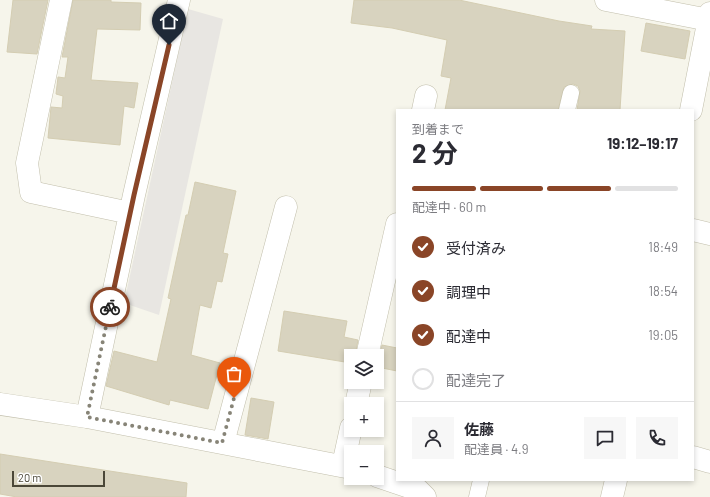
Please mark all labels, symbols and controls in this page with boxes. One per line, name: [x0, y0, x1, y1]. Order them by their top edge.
pin: [152, 4, 186, 45]
icon: home: [158, 10, 180, 32]
text: 到着まで: [412, 121, 464, 137]
text: 19:12–19:17: [607, 134, 678, 152]
text: 2 分: [412, 137, 458, 168]
text: 配達中 · 60 m: [412, 199, 486, 215]
icon: check: [412, 236, 434, 258]
text: 受付済み: [446, 239, 506, 257]
text: 18:49: [648, 239, 678, 255]
icon: check: [412, 280, 434, 302]
text: 調理中: [446, 283, 491, 301]
text: 18:54: [648, 283, 678, 299]
courier: [90, 287, 130, 327]
icon: bike: [99, 296, 121, 318]
icon: check: [412, 324, 434, 346]
text: 配達中: [446, 327, 491, 345]
text: 19:05: [648, 327, 678, 343]
map controls: [344, 349, 384, 485]
button: layers: [344, 349, 384, 389]
pin: [217, 357, 251, 398]
icon: bag: [223, 363, 245, 385]
text: 配達完了: [446, 371, 506, 389]
button: +: [344, 397, 384, 437]
button: person: [412, 417, 454, 459]
button: chat: [584, 417, 626, 459]
button: phone: [636, 417, 678, 459]
text: 佐藤: [464, 420, 494, 438]
text: 配達員 · 4.9: [464, 441, 528, 457]
button: −: [344, 445, 384, 485]
scale bar: [12, 469, 105, 488]
text: 20 m: [18, 471, 41, 484]

